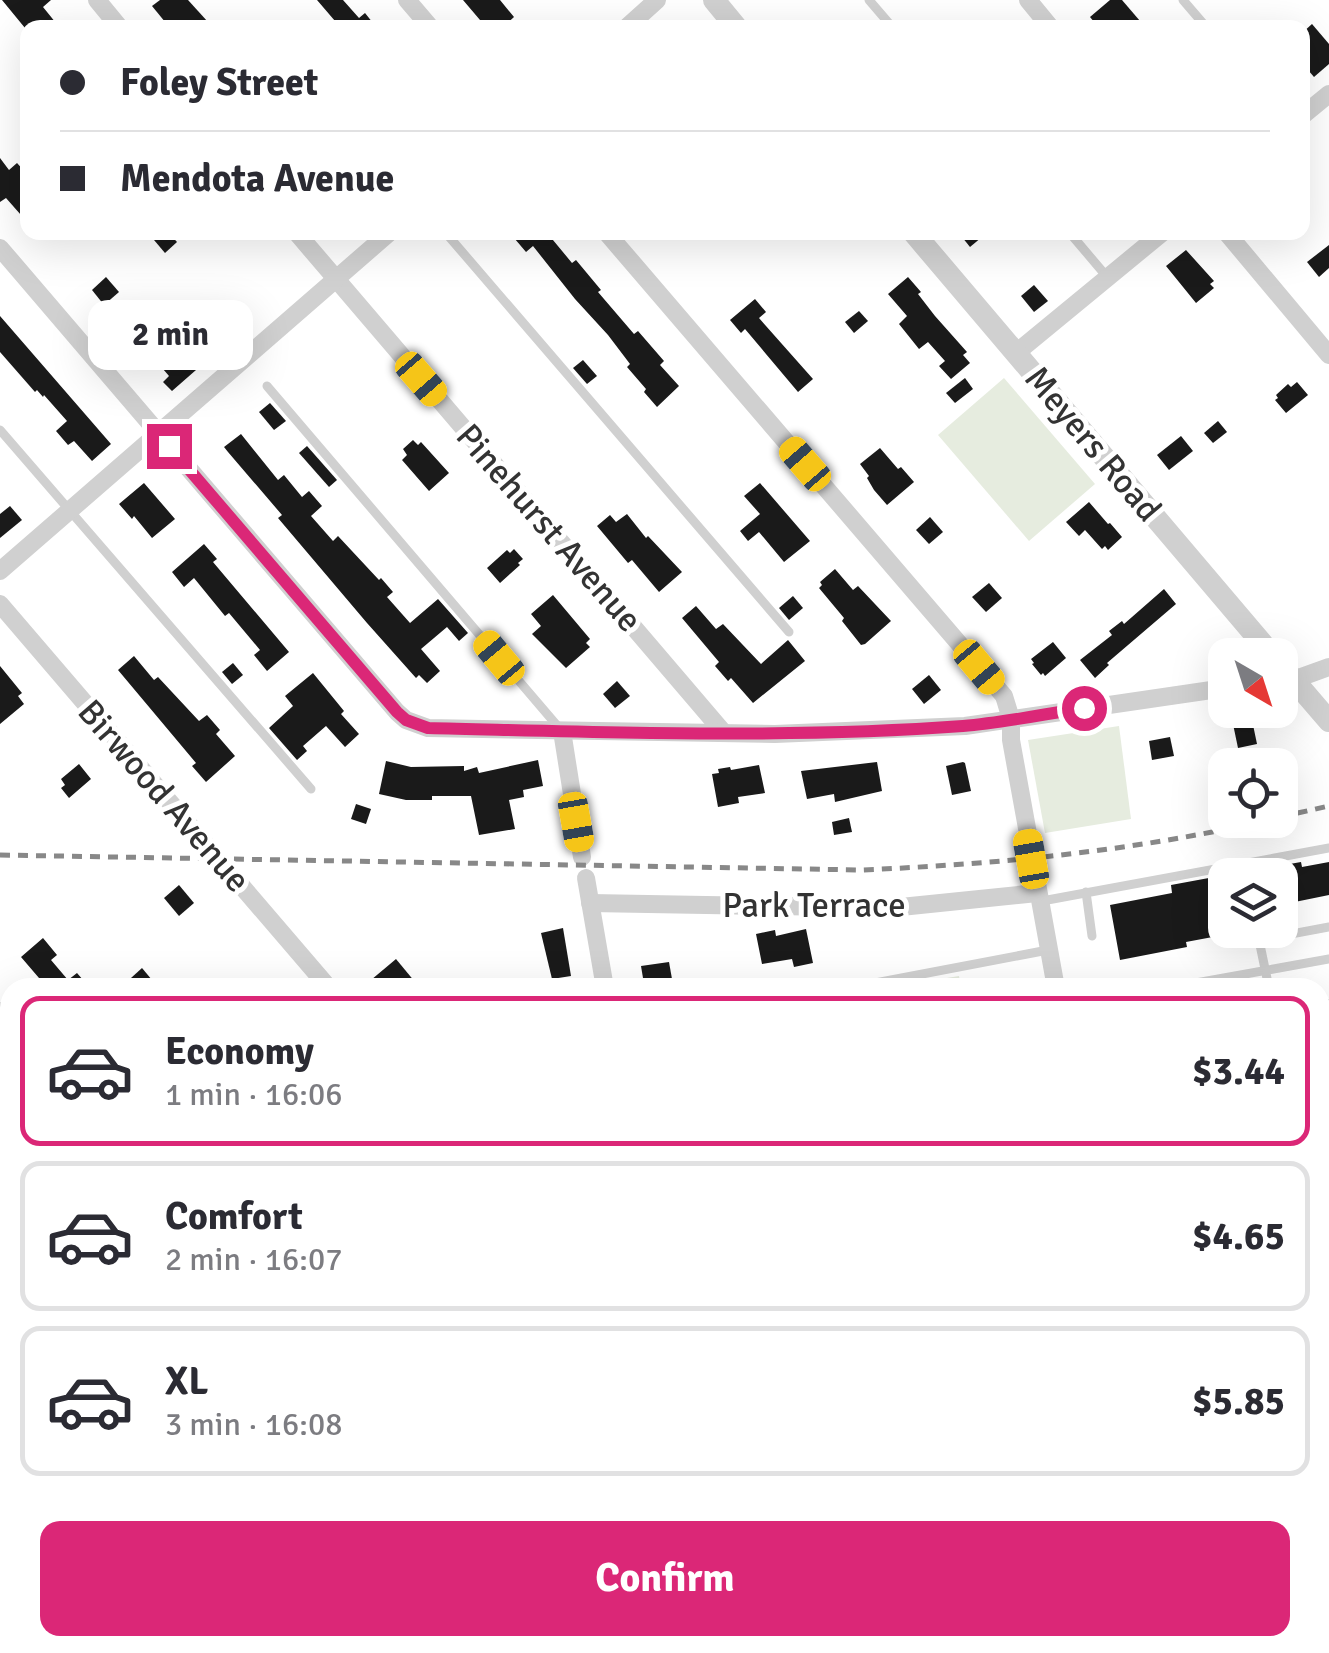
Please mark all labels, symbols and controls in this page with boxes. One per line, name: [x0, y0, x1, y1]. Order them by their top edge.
text: Foley Street: [120, 59, 318, 106]
text: Mendota Avenue: [120, 155, 394, 202]
callout: 2 min: [86, 301, 252, 371]
text: 2 min: [132, 315, 209, 354]
car: [390, 347, 452, 411]
street label: Meyers Road: [1016, 358, 1170, 530]
street label: Pinehurst Avenue: [447, 415, 651, 641]
route end: [147, 424, 192, 469]
car: [774, 432, 836, 496]
car: [468, 625, 530, 691]
car: [948, 634, 1010, 700]
north arrow: [1208, 638, 1298, 728]
map controls: [1208, 638, 1298, 948]
route start: [1062, 686, 1107, 731]
street label: Birwood Avenue: [69, 691, 259, 901]
button: locate: [1208, 748, 1298, 838]
car: [556, 790, 596, 854]
car: [1011, 827, 1051, 891]
button: layers: [1208, 858, 1298, 948]
street label: Park Terrace: [722, 884, 906, 927]
icon: car: [45, 1026, 135, 1116]
text: Economy: [165, 1028, 314, 1075]
text: $3.44: [1192, 1048, 1285, 1095]
text: 1 min · 16:06: [165, 1075, 343, 1114]
icon: car: [45, 1191, 135, 1281]
text: Comfort: [165, 1193, 303, 1240]
text: $4.65: [1192, 1213, 1285, 1260]
text: 2 min · 16:07: [165, 1240, 343, 1279]
icon: car: [45, 1356, 135, 1446]
text: XL: [165, 1358, 208, 1405]
text: $5.85: [1192, 1378, 1285, 1425]
text: 3 min · 16:08: [165, 1405, 343, 1444]
button: Confirm: [40, 1521, 1290, 1636]

